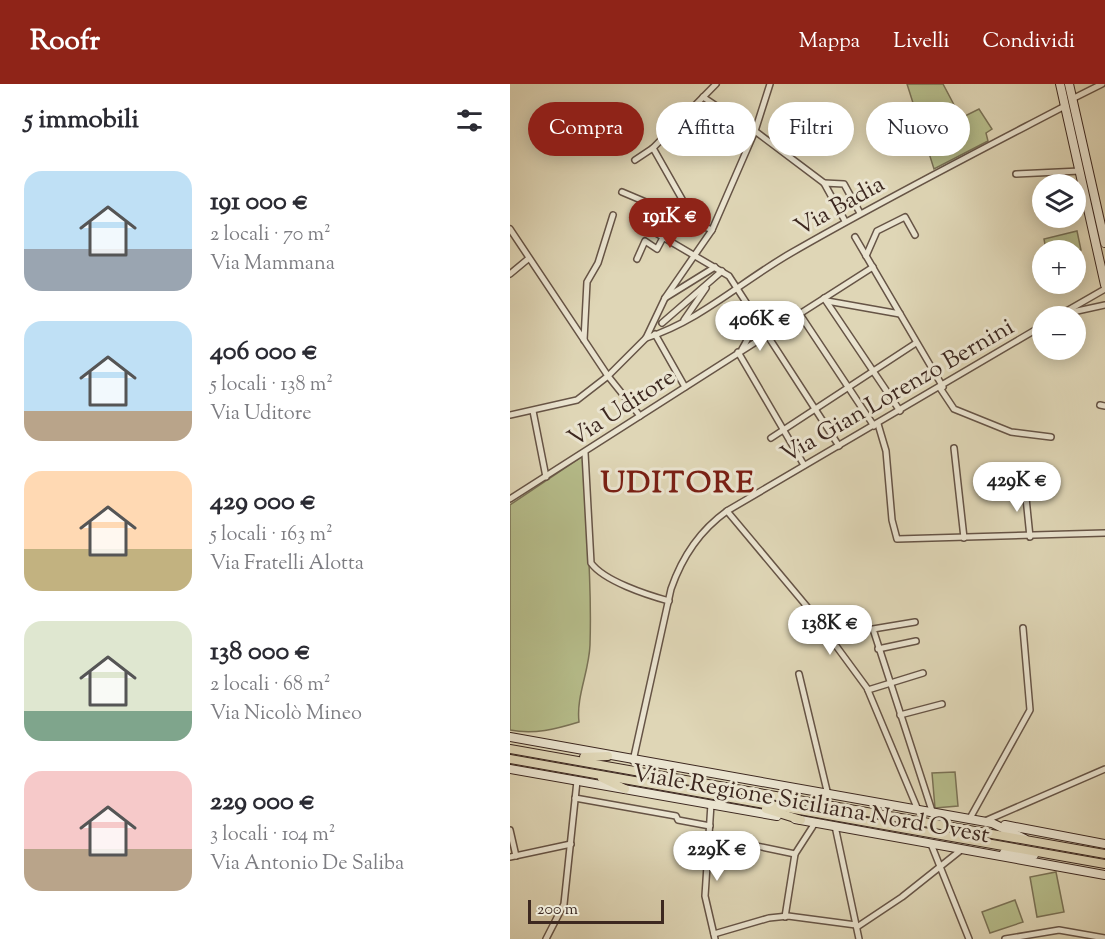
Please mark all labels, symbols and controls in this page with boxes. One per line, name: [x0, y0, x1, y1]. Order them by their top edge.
text: Roofr: [30, 22, 100, 62]
text: Mappa: [799, 27, 860, 57]
text: Livelli: [893, 27, 950, 57]
text: Condividi: [983, 27, 1075, 57]
text: 5 immobili: [24, 102, 139, 139]
chip: Compra: [528, 102, 644, 156]
chip: Affitta: [656, 102, 756, 156]
chip: Filtri: [768, 102, 854, 156]
chip: Nuovo: [866, 102, 970, 156]
icon: filters: [453, 104, 486, 137]
street label: Via Badia: [789, 168, 891, 245]
map controls: [1032, 174, 1086, 360]
button: layers: [1032, 174, 1086, 228]
text: 191 000 €: [210, 184, 308, 221]
icon: home: [72, 195, 144, 267]
pin: 191K €: [621, 198, 719, 249]
text: 191K €: [643, 203, 697, 232]
text: 2 locali · 70 m²: [210, 221, 331, 250]
button: +: [1032, 240, 1086, 294]
text: Via Mammana: [210, 250, 335, 279]
pin: 406K €: [711, 301, 809, 352]
text: 406K €: [729, 306, 791, 335]
button: −: [1032, 306, 1086, 360]
street label: Via Gian Lorenzo Bernini: [775, 311, 1021, 473]
text: 406 000 €: [210, 334, 318, 371]
icon: home: [72, 345, 144, 417]
street label: Via Uditore: [562, 361, 682, 456]
text: 5 locali · 138 m²: [210, 371, 333, 400]
text: Via Uditore: [210, 400, 312, 429]
pin: 429K €: [968, 462, 1066, 513]
district label: UDITORE: [601, 463, 755, 506]
text: 429K €: [987, 467, 1047, 496]
text: 429 000 €: [210, 484, 316, 521]
icon: home: [72, 495, 144, 567]
text: 5 locali · 163 m²: [210, 521, 333, 550]
text: Via Fratelli Alotta: [210, 550, 364, 579]
pin: 138K €: [781, 605, 879, 656]
text: 138K €: [802, 610, 858, 639]
text: 138 000 €: [210, 634, 311, 671]
icon: home: [72, 645, 144, 717]
text: 2 locali · 68 m²: [210, 671, 331, 700]
text: Via Nicolò Mineo: [210, 700, 362, 729]
street label: Viale Regione Siciliana Nord Ovest: [629, 757, 992, 853]
text: 229 000 €: [210, 784, 315, 821]
icon: home: [72, 795, 144, 867]
text: 3 locali · 104 m²: [210, 821, 336, 850]
pin: 229K €: [668, 831, 766, 882]
text: 229K €: [687, 836, 747, 865]
text: Via Antonio De Saliba: [210, 850, 404, 879]
scale bar: [528, 897, 664, 924]
text: 200 m: [537, 899, 578, 922]

